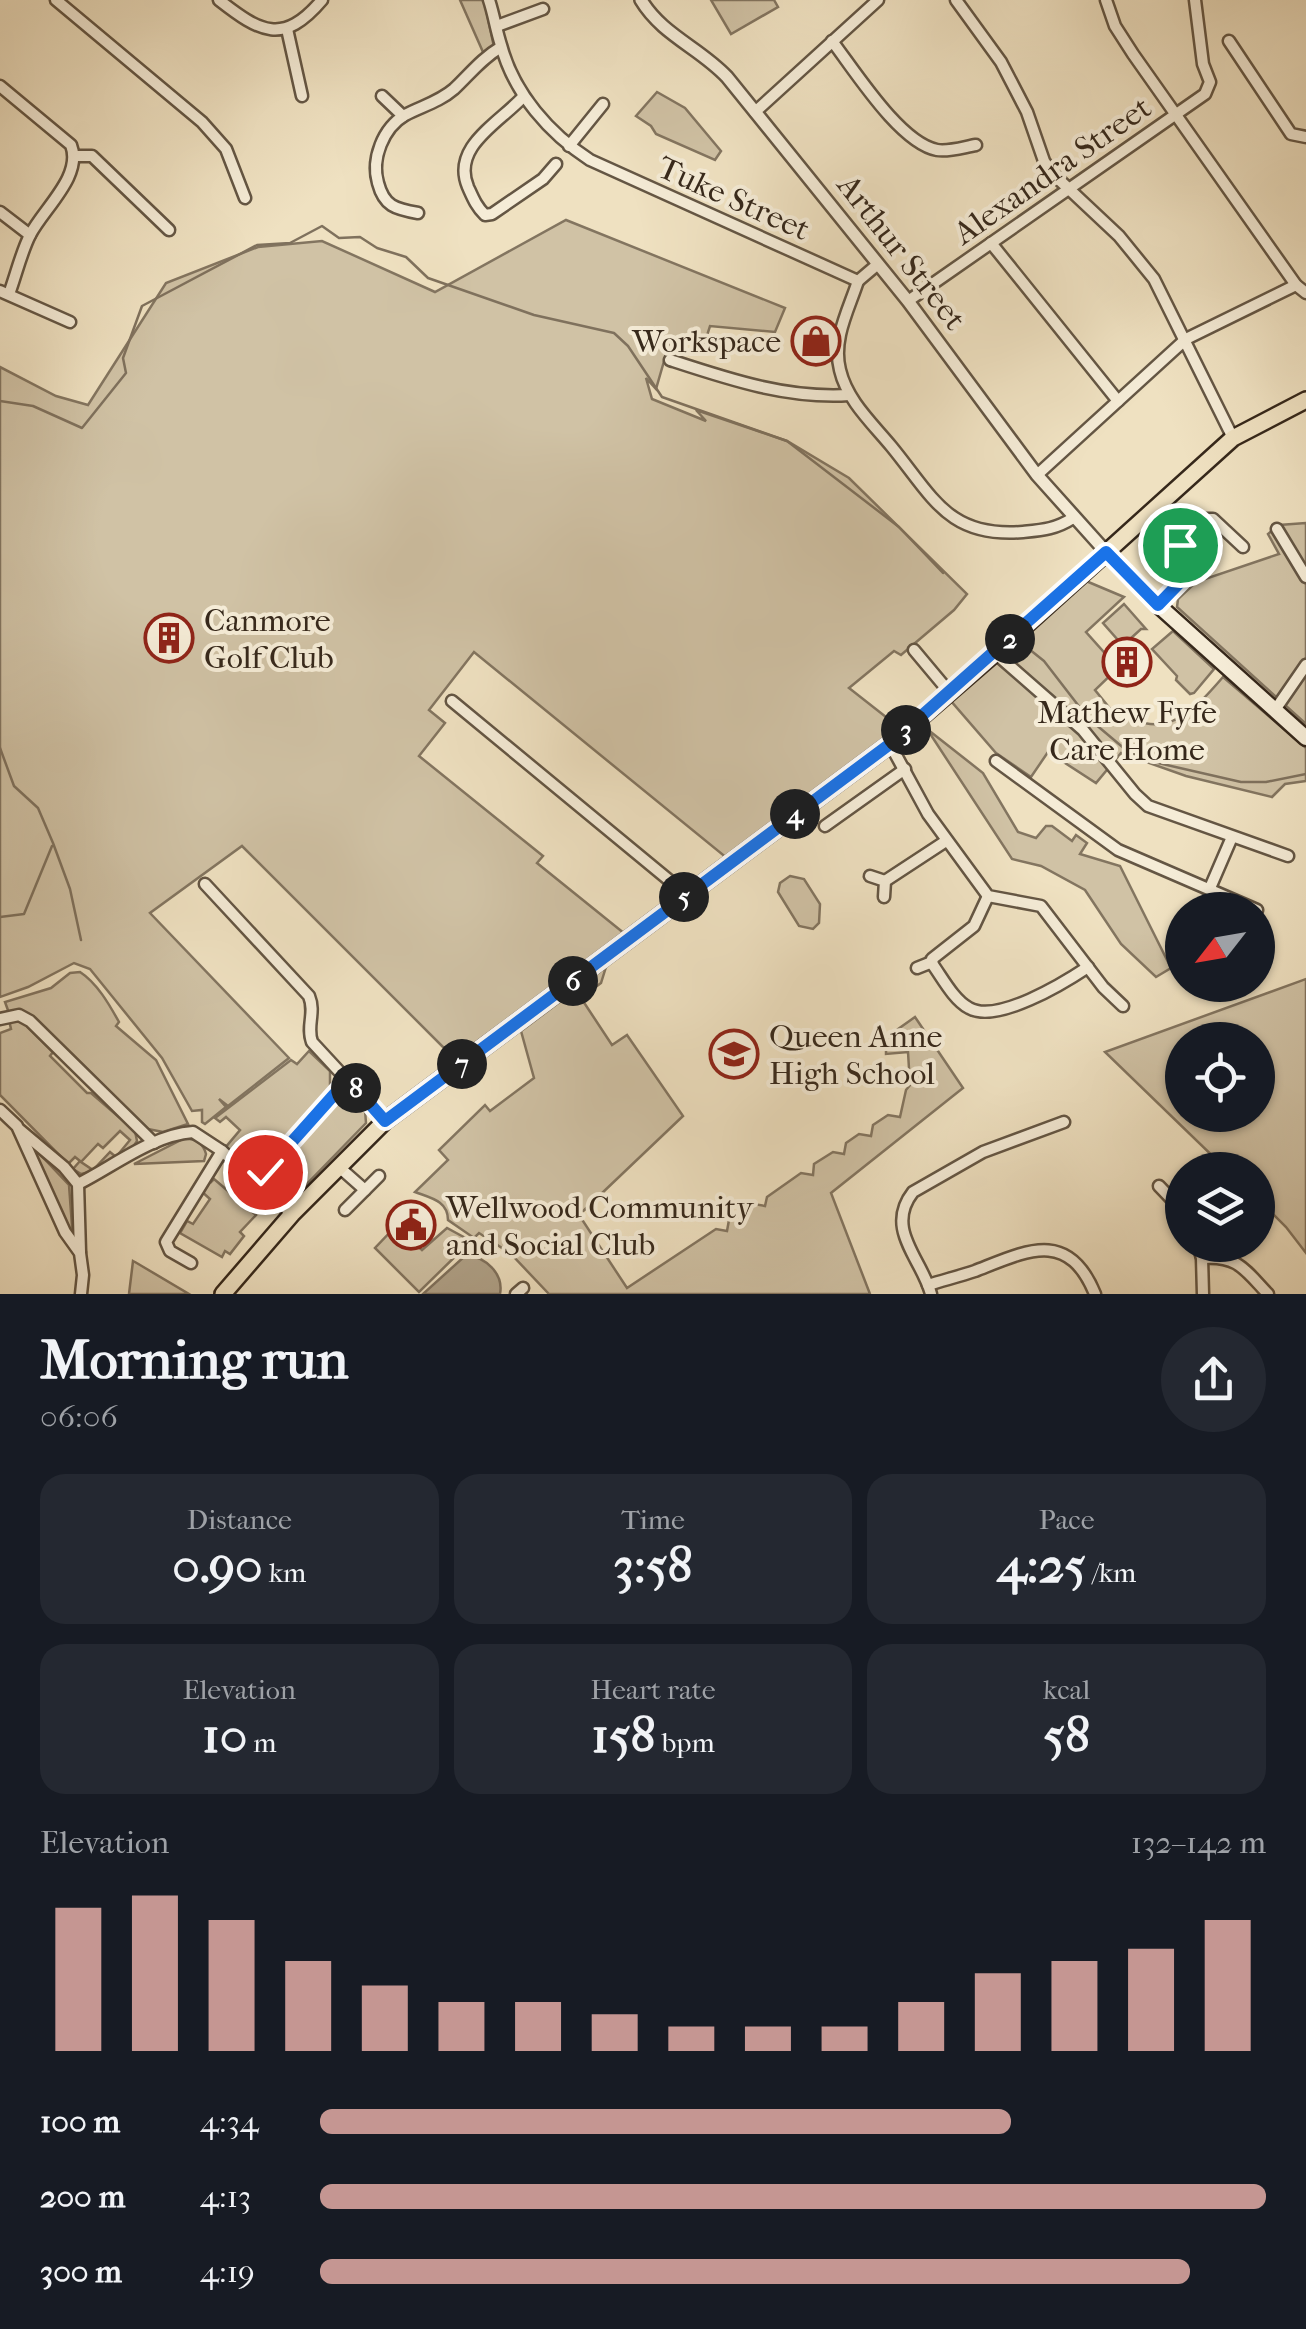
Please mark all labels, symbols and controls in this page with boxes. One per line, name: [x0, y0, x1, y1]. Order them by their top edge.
street label: Alexandra Street: [945, 88, 1158, 253]
street label: Tuke Street: [652, 149, 816, 249]
street label: Arthur Street: [828, 166, 974, 338]
shop icon: Workspace: [790, 315, 842, 367]
place label: Workspace: [631, 323, 781, 360]
pin: [1138, 503, 1223, 588]
icon: arrive: [1153, 518, 1208, 573]
place label: Canmore Golf Club: [204, 602, 334, 676]
building icon: Canmore Golf Club: [143, 612, 195, 664]
pin: 2: [985, 614, 1035, 664]
text: 2: [1003, 622, 1017, 655]
building icon: Mathew Fyfe Care Home: [1101, 636, 1153, 688]
place label: Mathew Fyfe Care Home: [1037, 694, 1217, 768]
pin: 3: [881, 705, 931, 755]
text: 3: [900, 713, 912, 746]
pin: 4: [770, 789, 820, 839]
text: 4: [787, 797, 803, 830]
pin: 5: [659, 872, 709, 922]
text: 5: [678, 880, 690, 913]
north arrow: [1165, 892, 1275, 1002]
map controls: [1165, 892, 1275, 1262]
pin: 6: [548, 956, 598, 1006]
text: 6: [565, 964, 581, 997]
place label: Queen Anne High School: [769, 1018, 943, 1092]
button: locate: [1165, 1022, 1275, 1132]
school or university icon: Queen Anne High School: [708, 1028, 760, 1080]
pin: 7: [437, 1039, 487, 1089]
text: 7: [455, 1047, 469, 1080]
pin: 8: [331, 1063, 381, 1113]
text: 8: [349, 1071, 363, 1104]
pin: [223, 1130, 308, 1215]
icon: check: [238, 1145, 293, 1200]
button: layers: [1165, 1152, 1275, 1262]
place label: Wellwood Community and Social Club: [445, 1189, 754, 1263]
public building icon: Wellwood Community and Social Club: [385, 1199, 437, 1251]
button: share: [1161, 1327, 1266, 1432]
text: Morning run: [40, 1328, 348, 1392]
text: 06:06: [40, 1398, 118, 1435]
text: Distance: [187, 1503, 292, 1536]
text: Time: [621, 1503, 685, 1536]
text: Pace: [1039, 1503, 1095, 1536]
text: 0.90: [172, 1536, 263, 1595]
text: 3:58: [613, 1536, 693, 1595]
text: 4:25: [997, 1536, 1086, 1595]
text: km: [263, 1556, 306, 1589]
text: /km: [1086, 1556, 1136, 1589]
text: Elevation: [183, 1673, 296, 1706]
text: Heart rate: [590, 1673, 716, 1706]
text: kcal: [1043, 1673, 1090, 1706]
text: 10: [202, 1706, 247, 1765]
text: 158: [591, 1706, 656, 1765]
text: 58: [1043, 1706, 1090, 1765]
text: m: [247, 1726, 277, 1759]
text: bpm: [656, 1726, 715, 1759]
text: Elevation: [40, 1824, 169, 1861]
text: 132–142 m: [1131, 1824, 1266, 1861]
text: 100 m: [40, 2103, 120, 2140]
text: 4:34: [200, 2103, 259, 2140]
text: 200 m: [40, 2178, 125, 2215]
text: 4:13: [200, 2178, 251, 2215]
text: 300 m: [40, 2253, 122, 2290]
text: 4:19: [200, 2253, 255, 2290]

